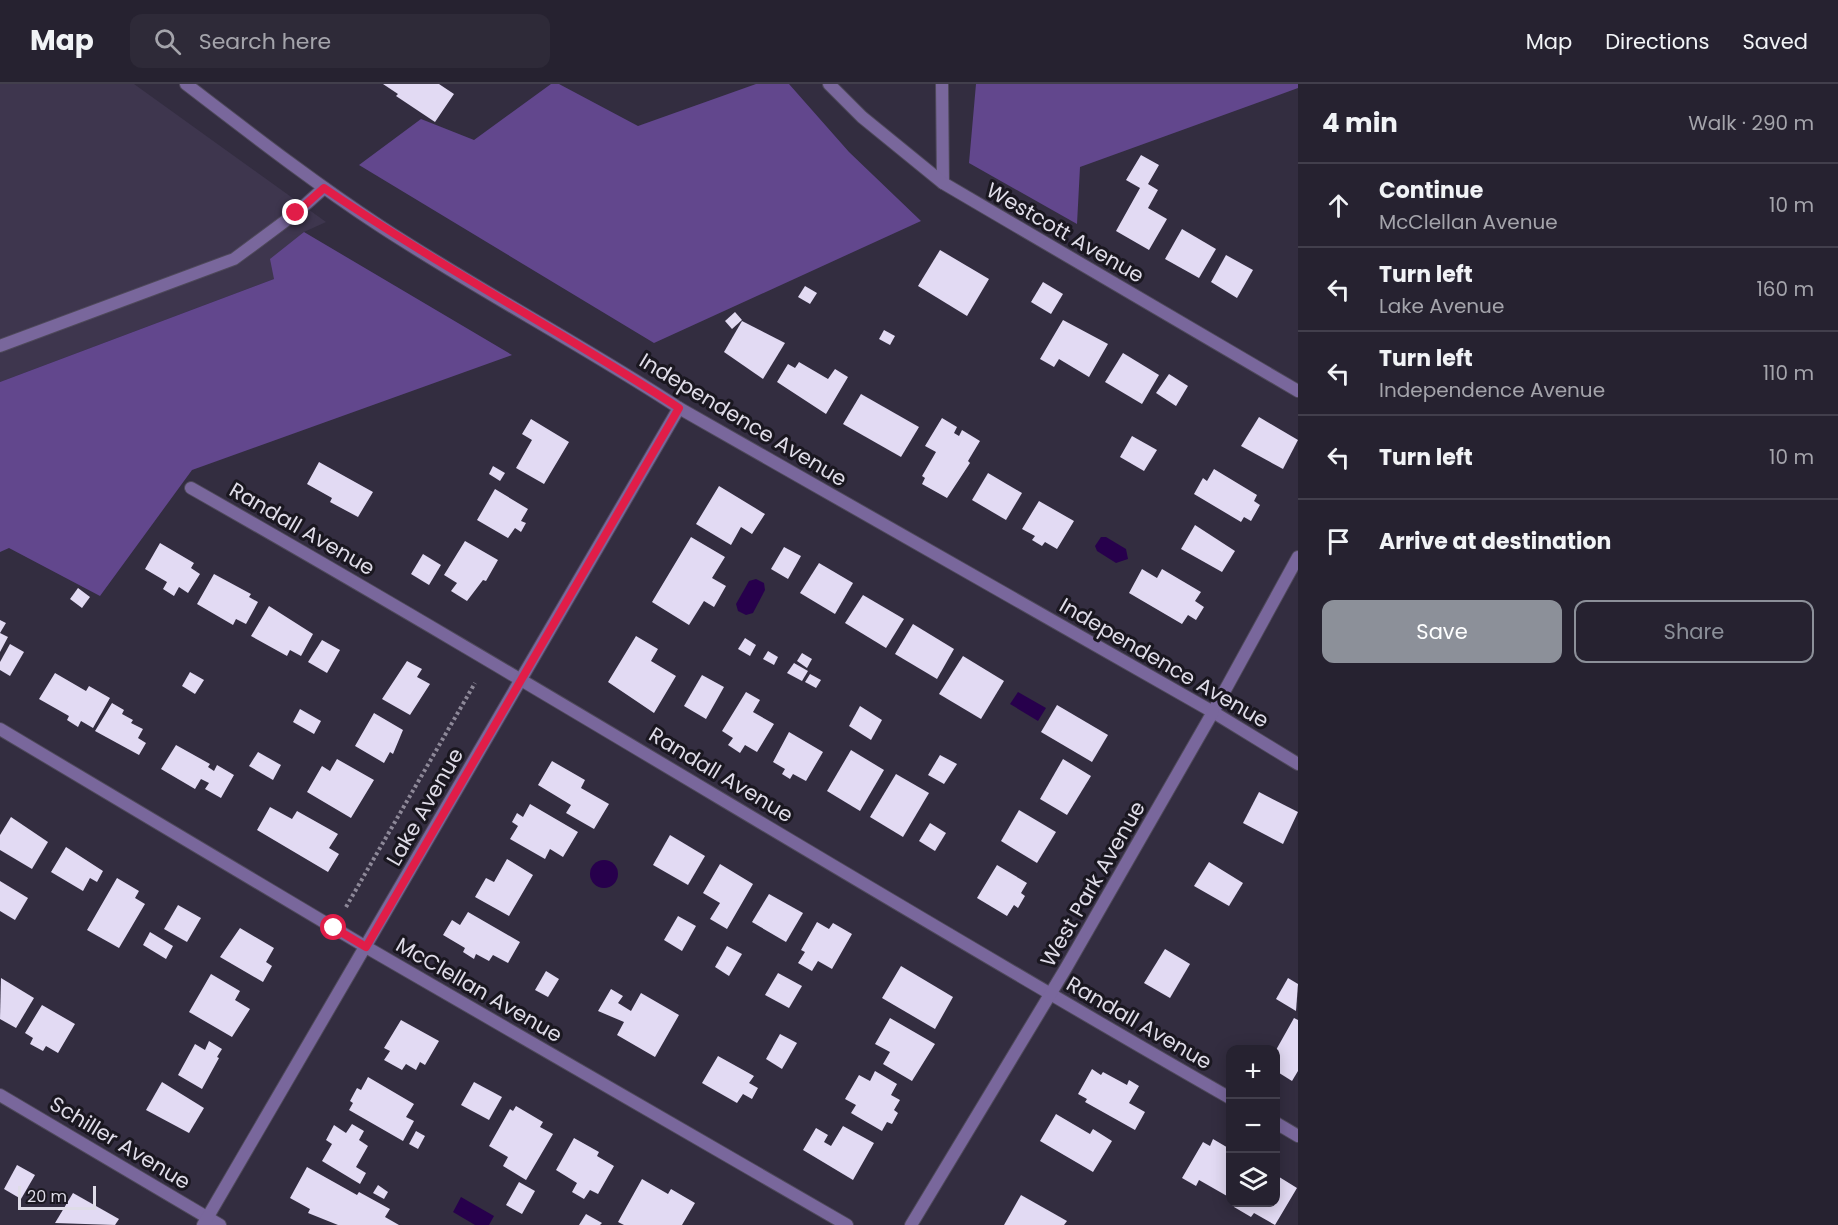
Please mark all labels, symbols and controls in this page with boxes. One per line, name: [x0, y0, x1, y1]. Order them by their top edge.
search box: [130, 14, 550, 68]
text: Map: [30, 21, 94, 60]
icon: search: [151, 25, 184, 58]
text: Search here: [199, 26, 331, 57]
text: Map: [1526, 27, 1572, 56]
text: Directions: [1605, 27, 1709, 56]
text: Saved: [1742, 27, 1808, 56]
text: 4 min: [1322, 105, 1398, 141]
text: Walk · 290 m: [1688, 109, 1814, 137]
street label: Westcott Avenue: [981, 175, 1150, 290]
text: Continue: [1379, 175, 1483, 206]
icon: ahead: [1322, 189, 1355, 222]
text: 10 m: [1769, 191, 1814, 219]
route end: [282, 199, 308, 225]
text: McClellan Avenue: [1379, 208, 1558, 236]
text: Turn left: [1379, 259, 1473, 290]
icon: left: [1322, 273, 1355, 306]
text: 160 m: [1756, 275, 1814, 303]
text: Lake Avenue: [1379, 292, 1504, 320]
text: Turn left: [1379, 343, 1473, 374]
street label: Independence Avenue: [634, 346, 852, 493]
icon: left: [1322, 357, 1355, 390]
text: 110 m: [1763, 359, 1814, 387]
text: Independence Avenue: [1379, 376, 1605, 404]
icon: left: [1322, 441, 1355, 474]
text: Turn left: [1379, 442, 1473, 473]
text: 10 m: [1769, 443, 1814, 471]
street label: Randall Avenue: [224, 475, 380, 582]
icon: arrive: [1322, 525, 1355, 558]
text: Arrive at destination: [1379, 526, 1611, 557]
street label: Independence Avenue: [1054, 591, 1274, 734]
button: Save: [1322, 600, 1562, 663]
button: Share: [1574, 600, 1814, 663]
street label: Randall Avenue: [644, 720, 799, 829]
street label: Lake Avenue: [379, 743, 470, 871]
street label: West Park Avenue: [1033, 795, 1152, 972]
route start: [320, 914, 346, 940]
street label: McClellan Avenue: [391, 930, 568, 1049]
street label: Randall Avenue: [1061, 969, 1217, 1076]
map controls: [1226, 1045, 1280, 1207]
button: +: [1226, 1045, 1280, 1099]
street label: Schiller Avenue: [45, 1089, 196, 1196]
button: −: [1226, 1099, 1280, 1153]
button: layers: [1226, 1153, 1280, 1207]
scale bar: [18, 1183, 96, 1210]
text: 20 m: [27, 1185, 67, 1208]

